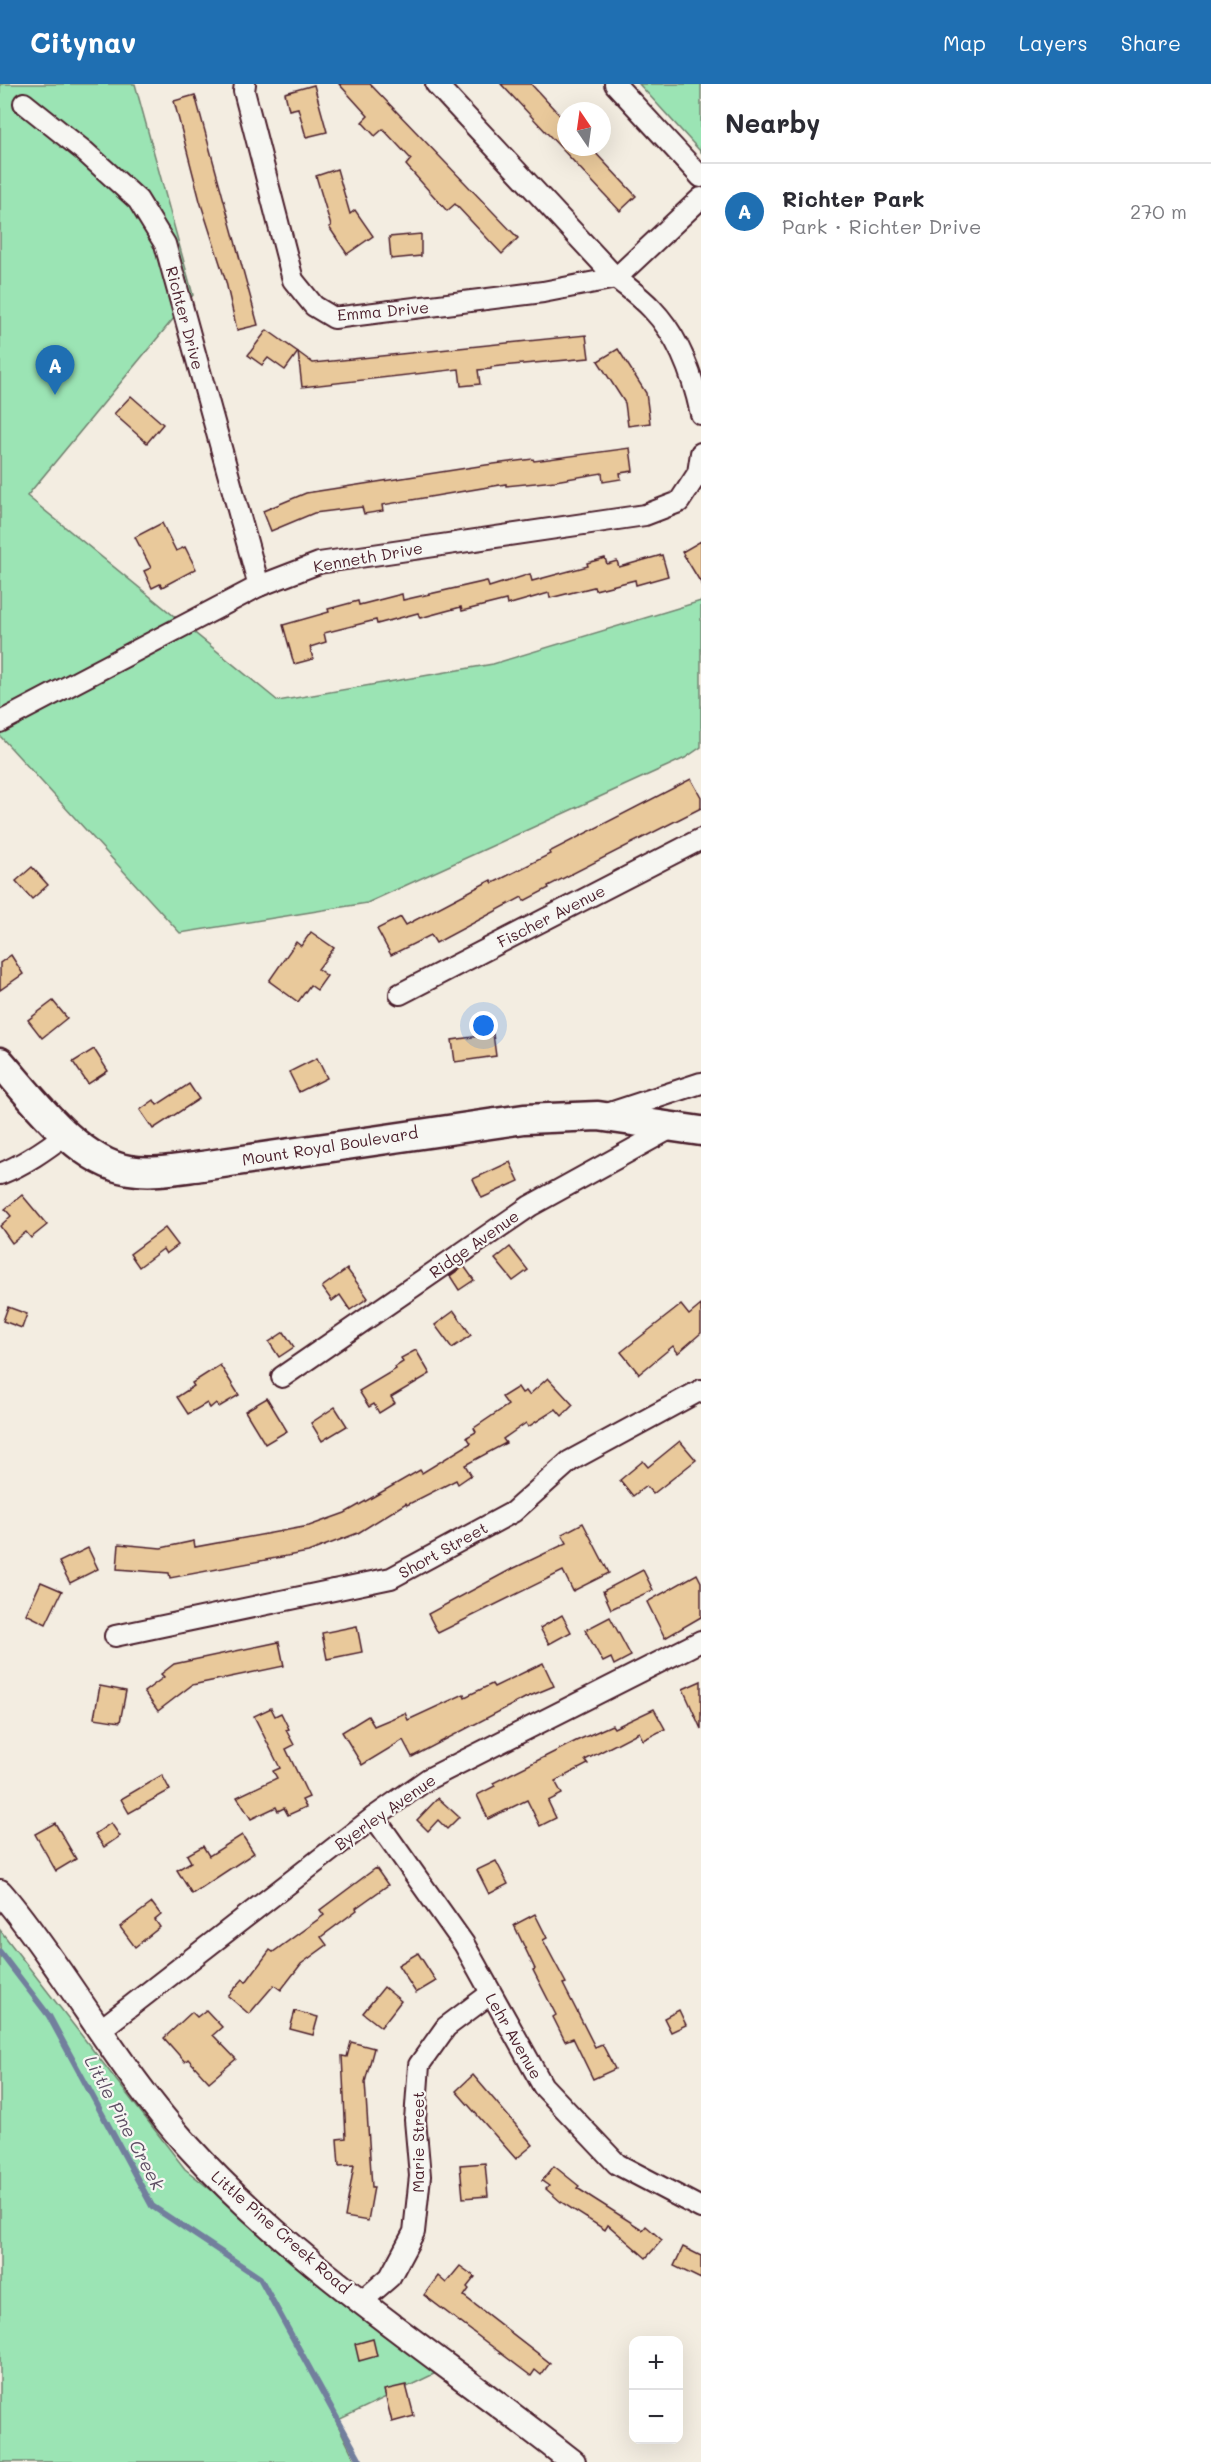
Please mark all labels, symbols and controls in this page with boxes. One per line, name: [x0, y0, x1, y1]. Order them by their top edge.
text: Citynav: [30, 24, 136, 60]
text: Map: [943, 29, 986, 56]
text: Layers: [1019, 29, 1088, 56]
text: Share: [1121, 29, 1181, 56]
north arrow: [557, 102, 611, 156]
text: Nearby: [725, 106, 820, 140]
text: Richter Park: [782, 184, 925, 213]
text: A: [738, 198, 751, 224]
text: 270 m: [1130, 198, 1187, 224]
text: Park · Richter Drive: [782, 213, 981, 239]
street label: Richter Drive: [162, 264, 209, 372]
street label: Emma Drive: [336, 296, 430, 325]
pin: A: [36, 346, 74, 395]
street label: Kenneth Drive: [312, 537, 424, 576]
street label: Fischer Avenue: [493, 879, 608, 952]
your location: [469, 1011, 498, 1040]
street label: Mount Royal Boulevard: [240, 1121, 419, 1170]
street label: Ridge Avenue: [425, 1205, 523, 1282]
street label: Short Street: [395, 1516, 491, 1583]
street label: Byerley Avenue: [330, 1769, 439, 1854]
street label: Lehr Avenue: [481, 1989, 547, 2083]
water label: Little Pine Creek: [79, 2051, 171, 2194]
street label: Marie Street: [407, 2091, 428, 2193]
street label: Little Pine Creek Road: [207, 2165, 355, 2298]
map controls: [629, 2336, 683, 2444]
button: +: [629, 2336, 683, 2390]
button: −: [629, 2390, 683, 2444]

